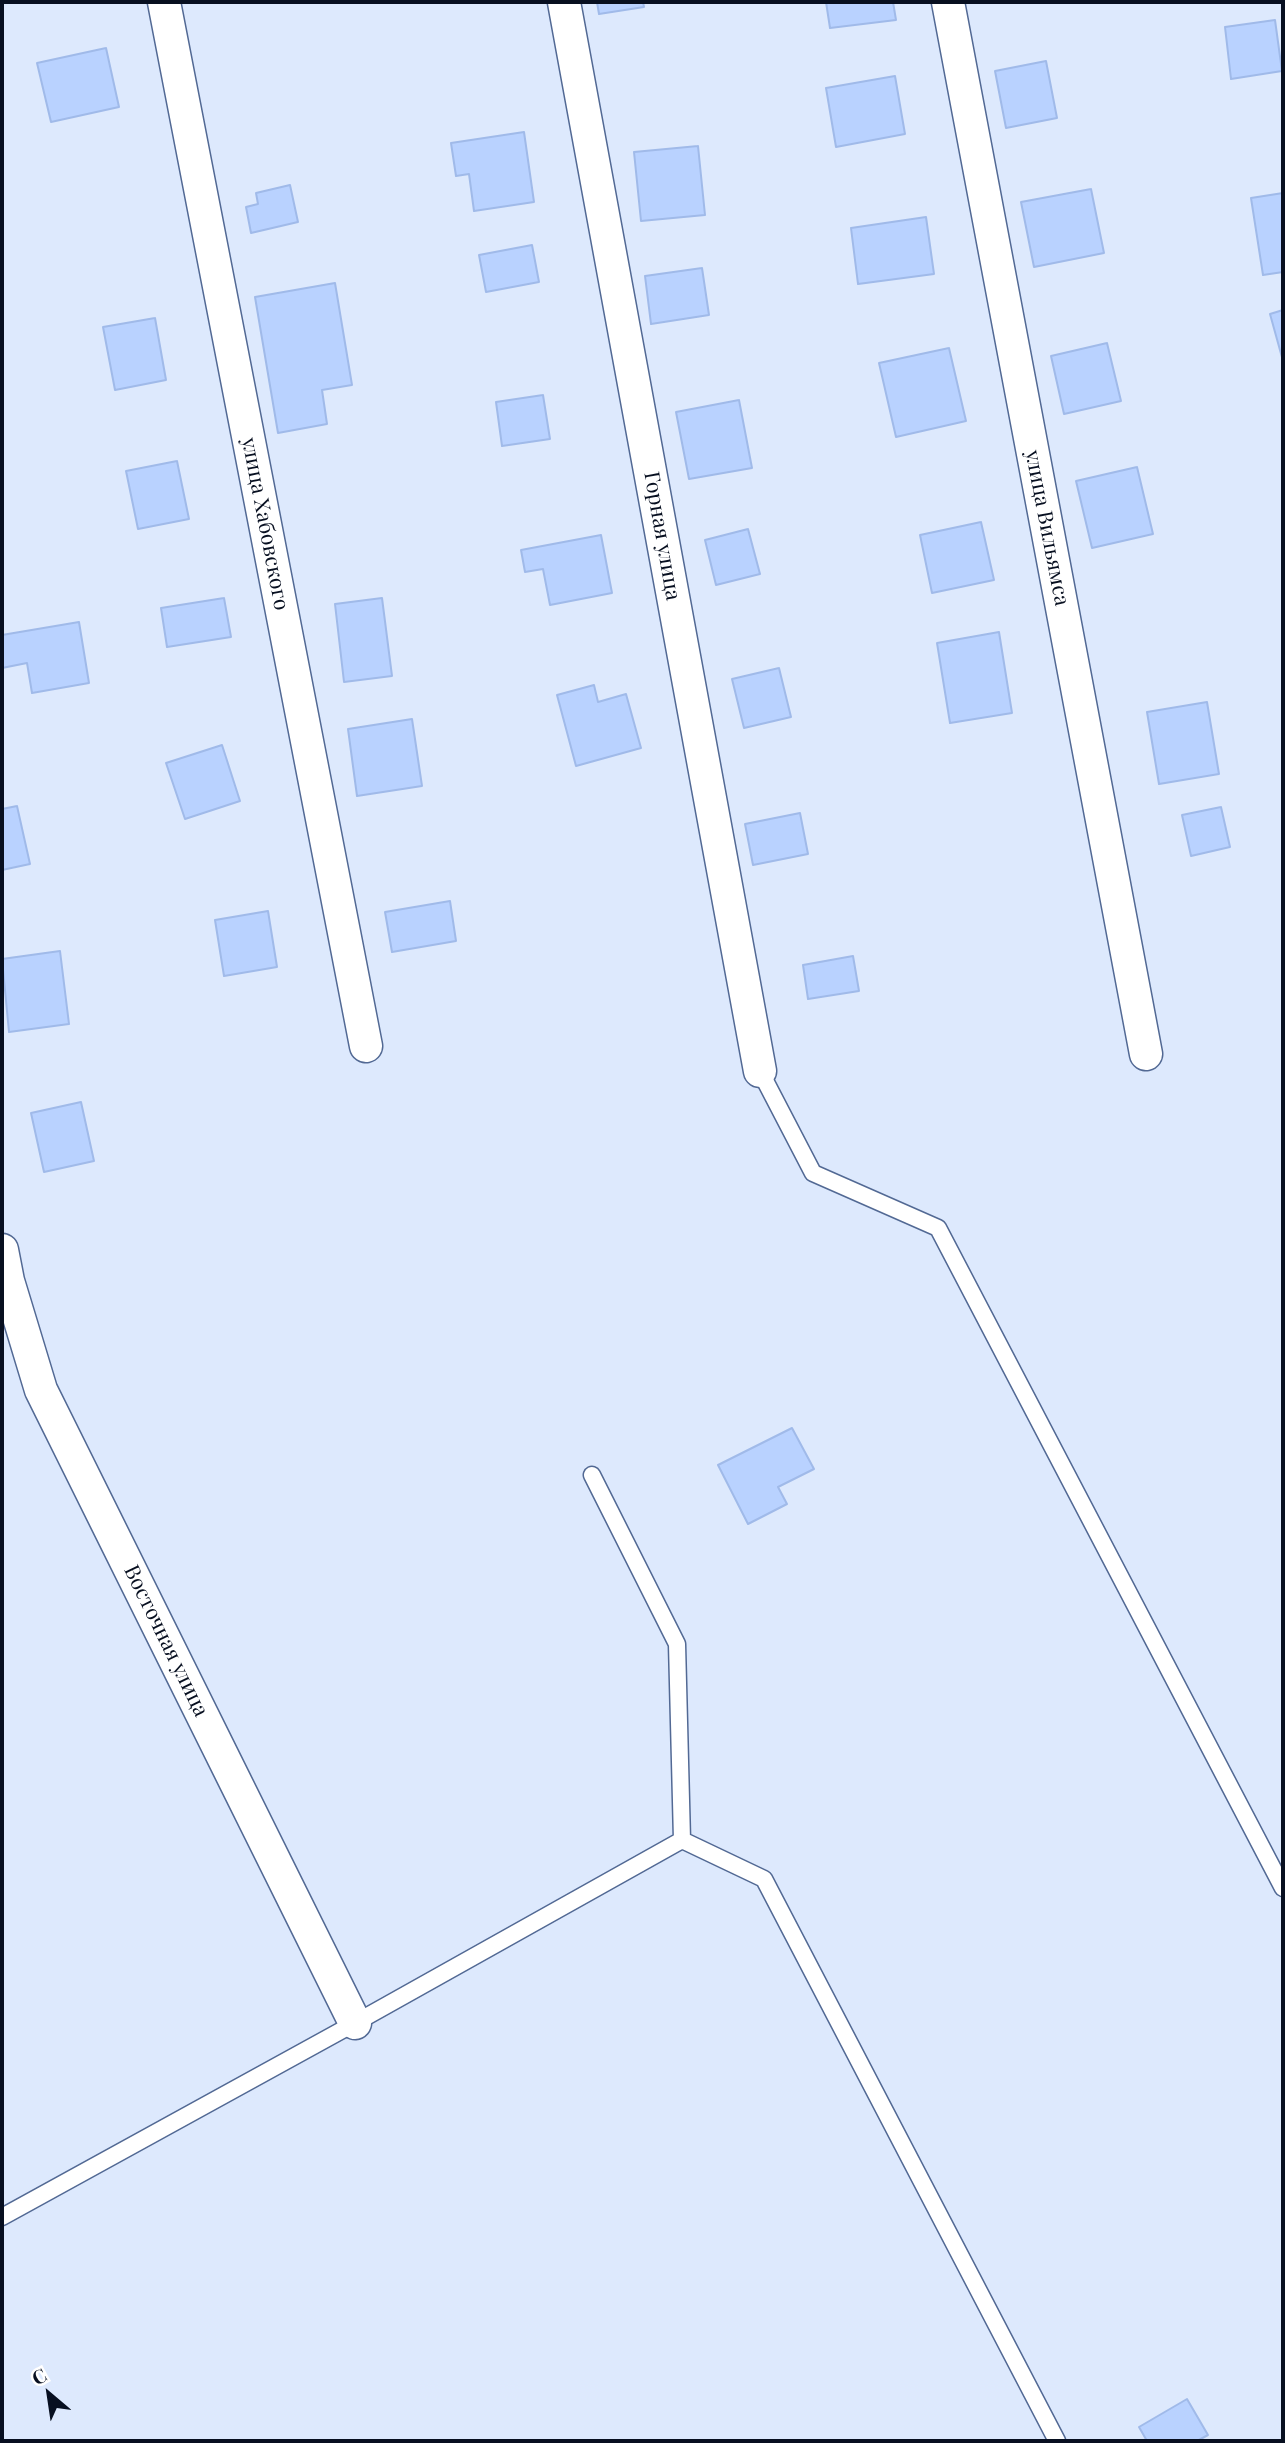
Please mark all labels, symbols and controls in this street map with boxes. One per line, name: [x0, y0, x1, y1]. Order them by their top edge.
street label: улица Хабовского: [236, 436, 294, 612]
street label: улица Вильямса: [1020, 448, 1074, 608]
street label: Горная улица: [638, 470, 686, 602]
street label: Восточная улица: [118, 1561, 214, 1721]
north arrow: [14, 2359, 84, 2429]
text: С: [27, 2361, 51, 2390]

